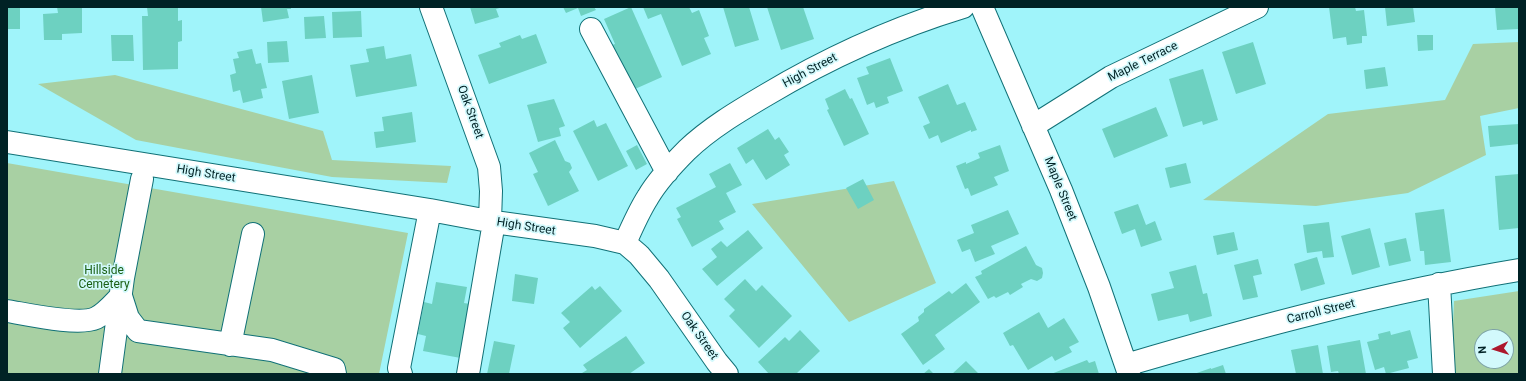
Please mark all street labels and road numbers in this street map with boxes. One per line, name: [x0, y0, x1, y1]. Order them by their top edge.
street label: Maple Terrace: [1106, 39, 1180, 85]
street label: High Street: [780, 51, 840, 91]
street label: Oak Street: [454, 83, 486, 141]
street label: Maple Street: [1041, 155, 1079, 223]
street label: High Street: [176, 162, 236, 186]
street label: High Street: [496, 215, 556, 239]
street label: Carroll Street: [1285, 297, 1357, 327]
street label: Oak Street: [677, 309, 721, 363]

